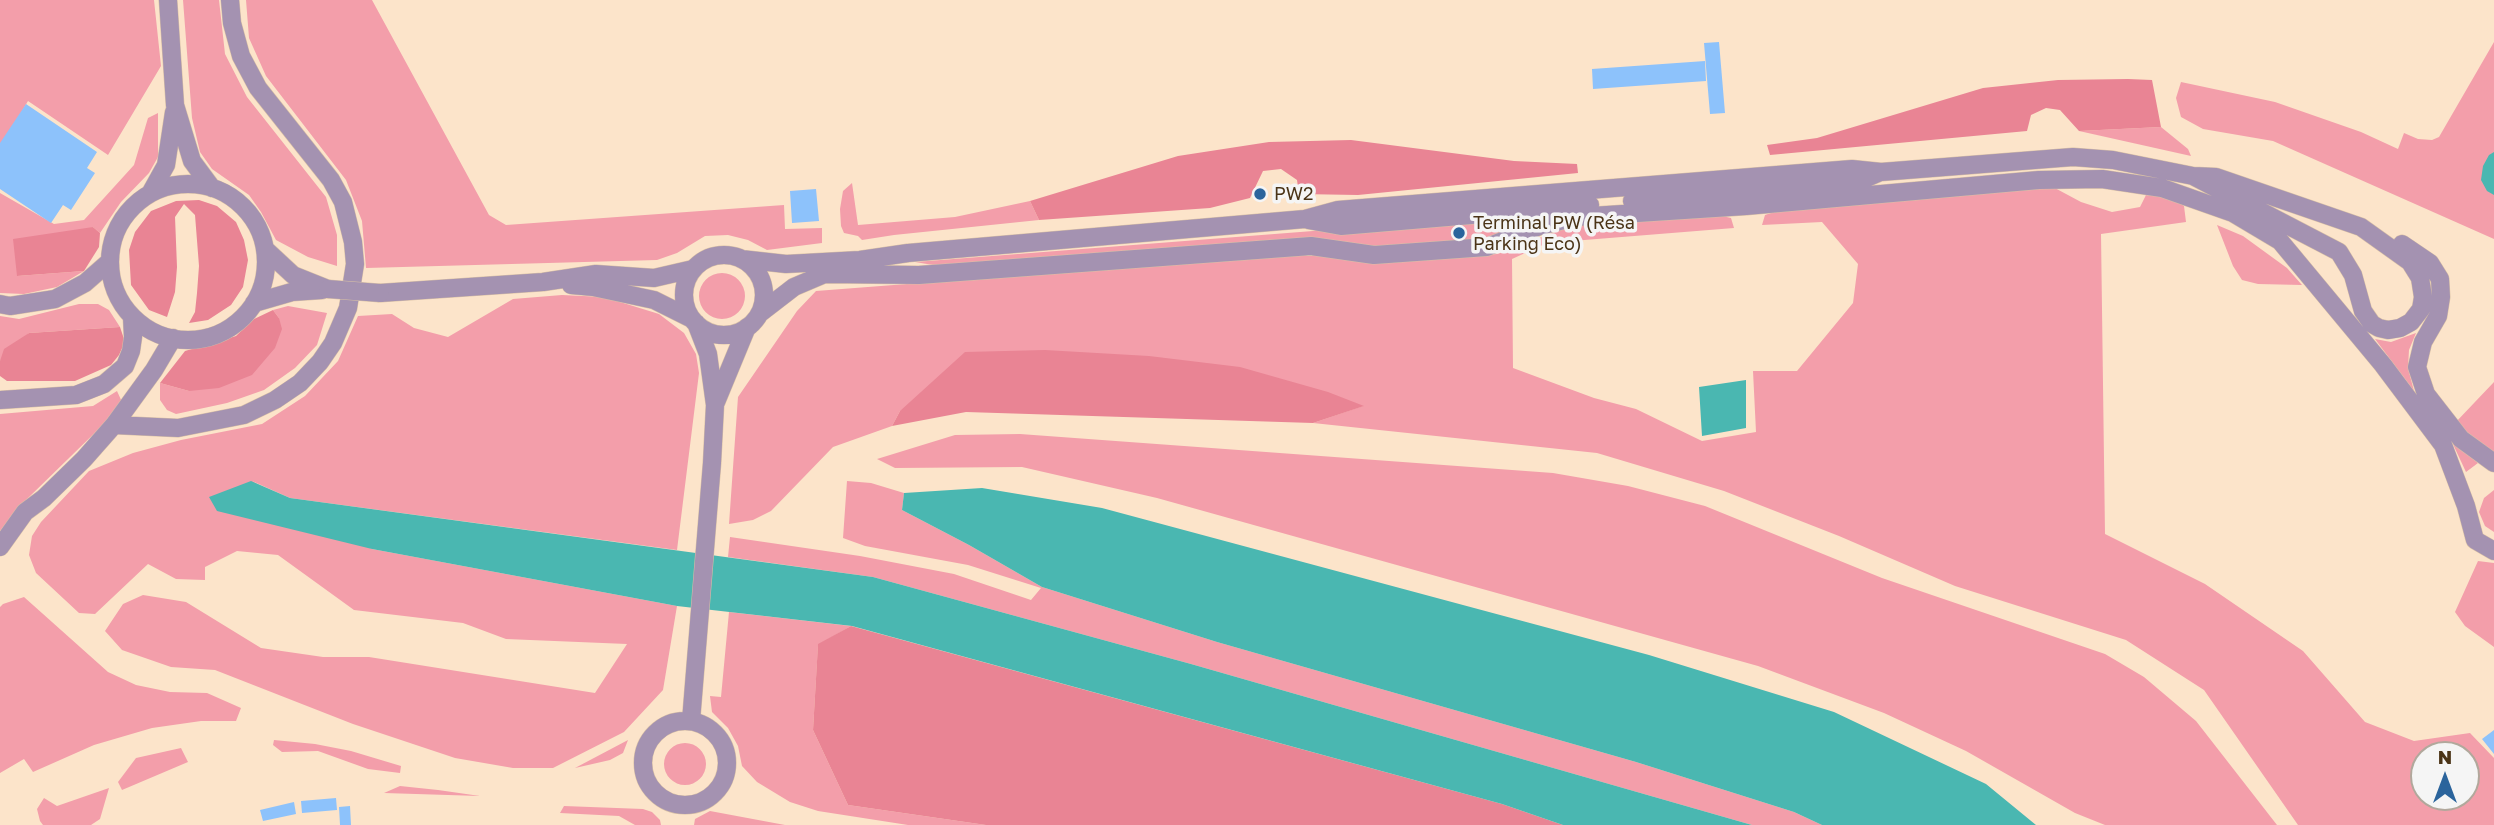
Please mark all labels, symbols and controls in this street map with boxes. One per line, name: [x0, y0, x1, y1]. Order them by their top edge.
place label: PW2: [1274, 183, 1314, 205]
marker: PW2: [1252, 186, 1268, 202]
place label: Terminal PW (Résa Parking Eco): [1473, 212, 1635, 255]
marker: Terminal PW (Résa Parking Eco): [1451, 225, 1467, 241]
north arrow: [2410, 741, 2480, 811]
text: N: [2438, 745, 2452, 768]

